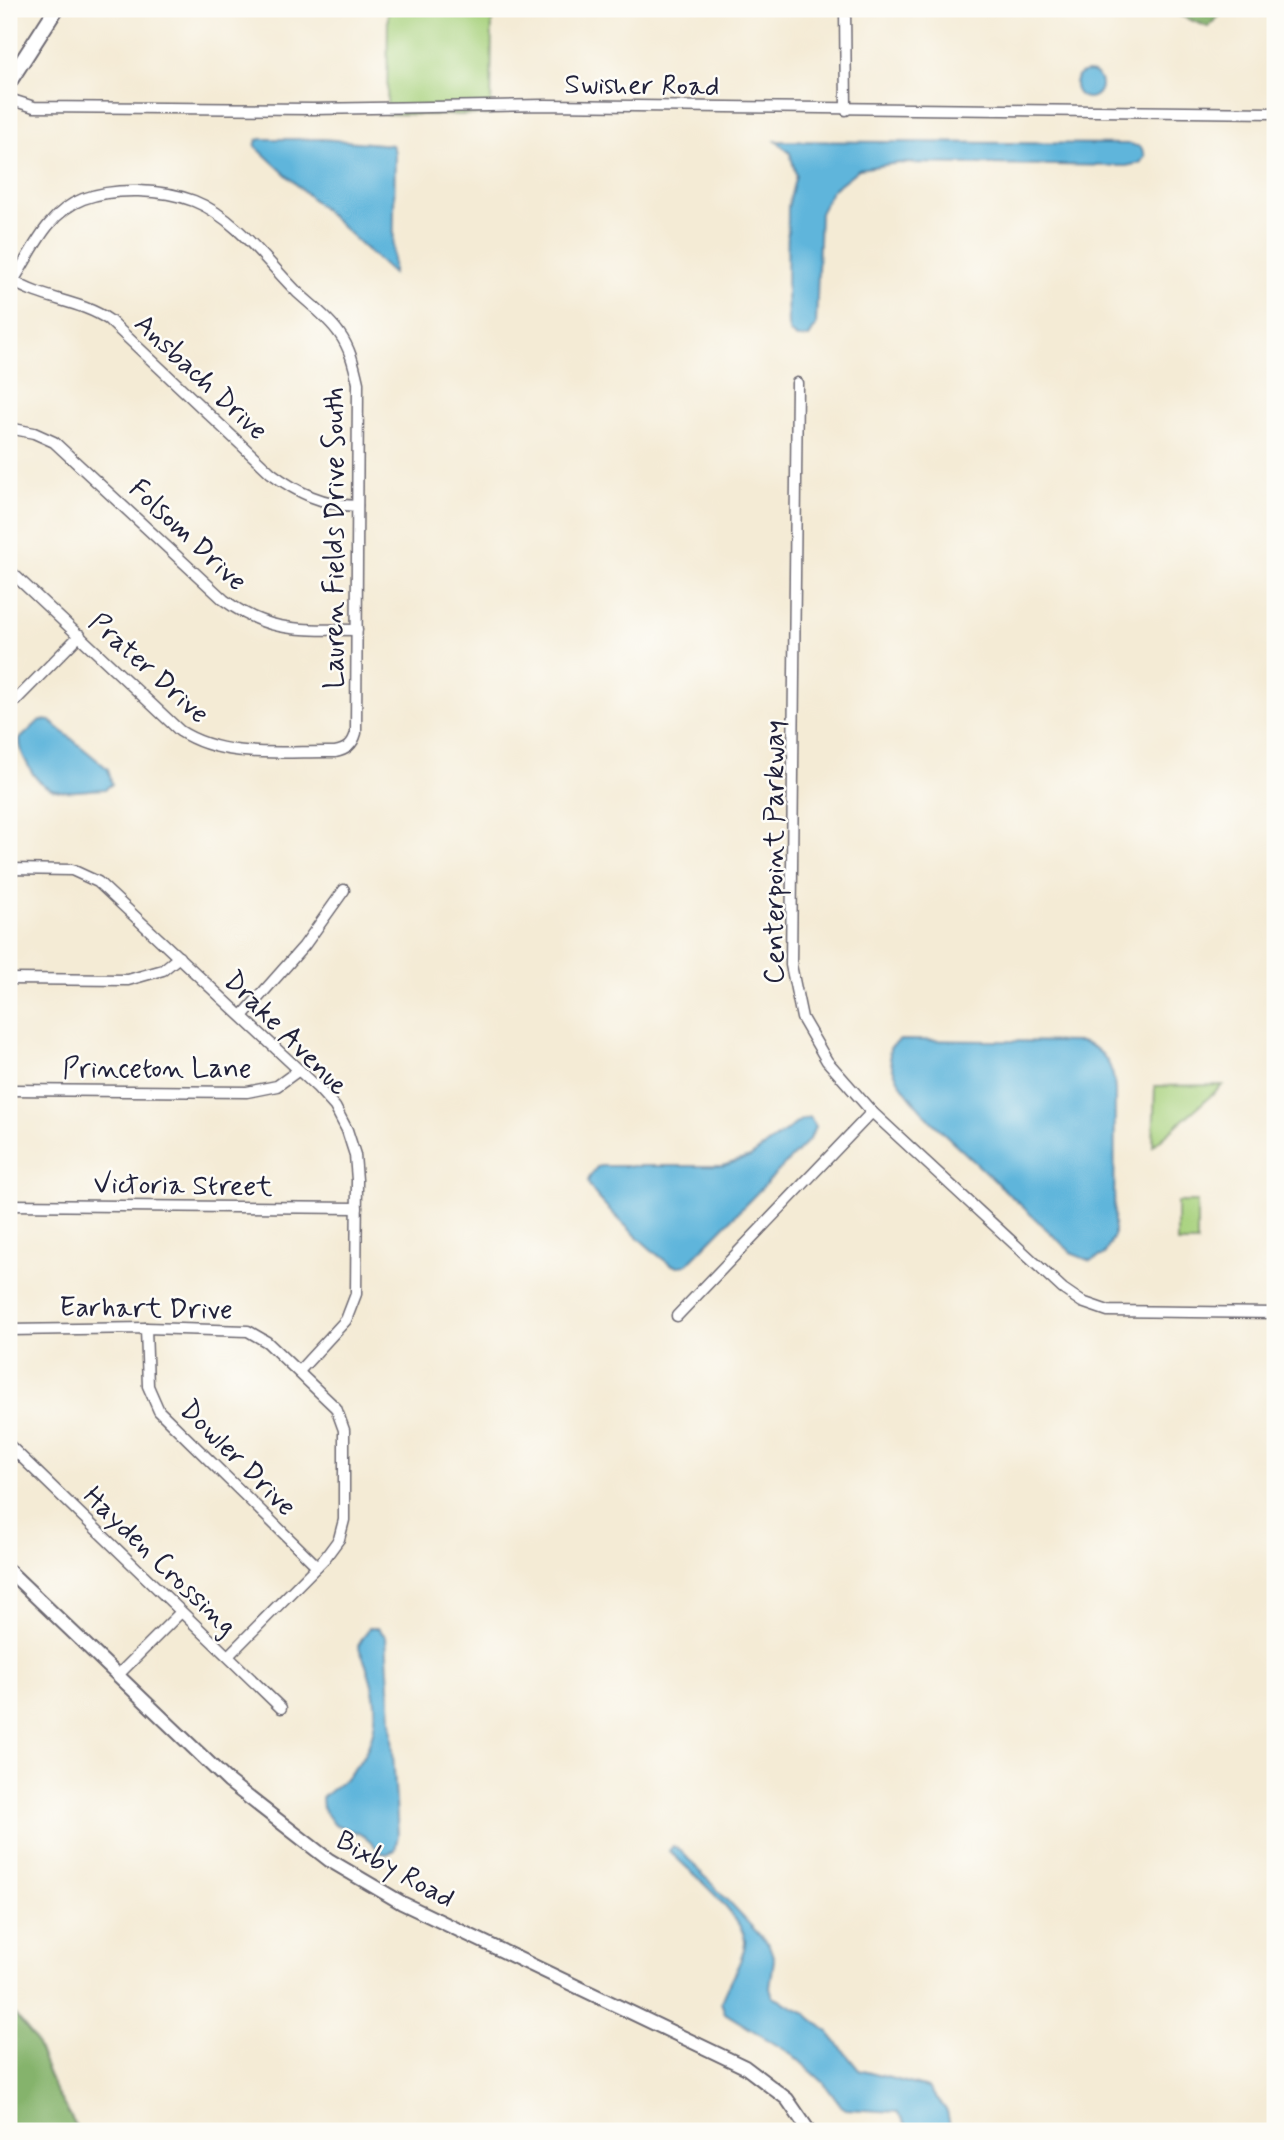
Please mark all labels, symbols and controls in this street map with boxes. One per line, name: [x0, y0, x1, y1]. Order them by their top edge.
street label: Swisher Road: [564, 67, 720, 106]
street label: Ansbach Drive: [125, 306, 275, 449]
street label: Lauren Fields Drive South: [317, 387, 354, 689]
street label: Folsom Drive: [120, 471, 254, 600]
street label: Prater Drive: [80, 605, 216, 733]
street label: Centerpoint Parkway: [757, 720, 794, 984]
street label: Drake Avenue: [215, 963, 356, 1104]
street label: Princeton Lane: [62, 1051, 252, 1088]
street label: Victoria Street: [93, 1166, 273, 1207]
street label: Earhart Drive: [59, 1289, 233, 1330]
street label: Dowler Drive: [171, 1392, 304, 1525]
street label: Hayden Crossing: [74, 1479, 244, 1645]
street label: Bixby Road: [329, 1822, 461, 1918]

